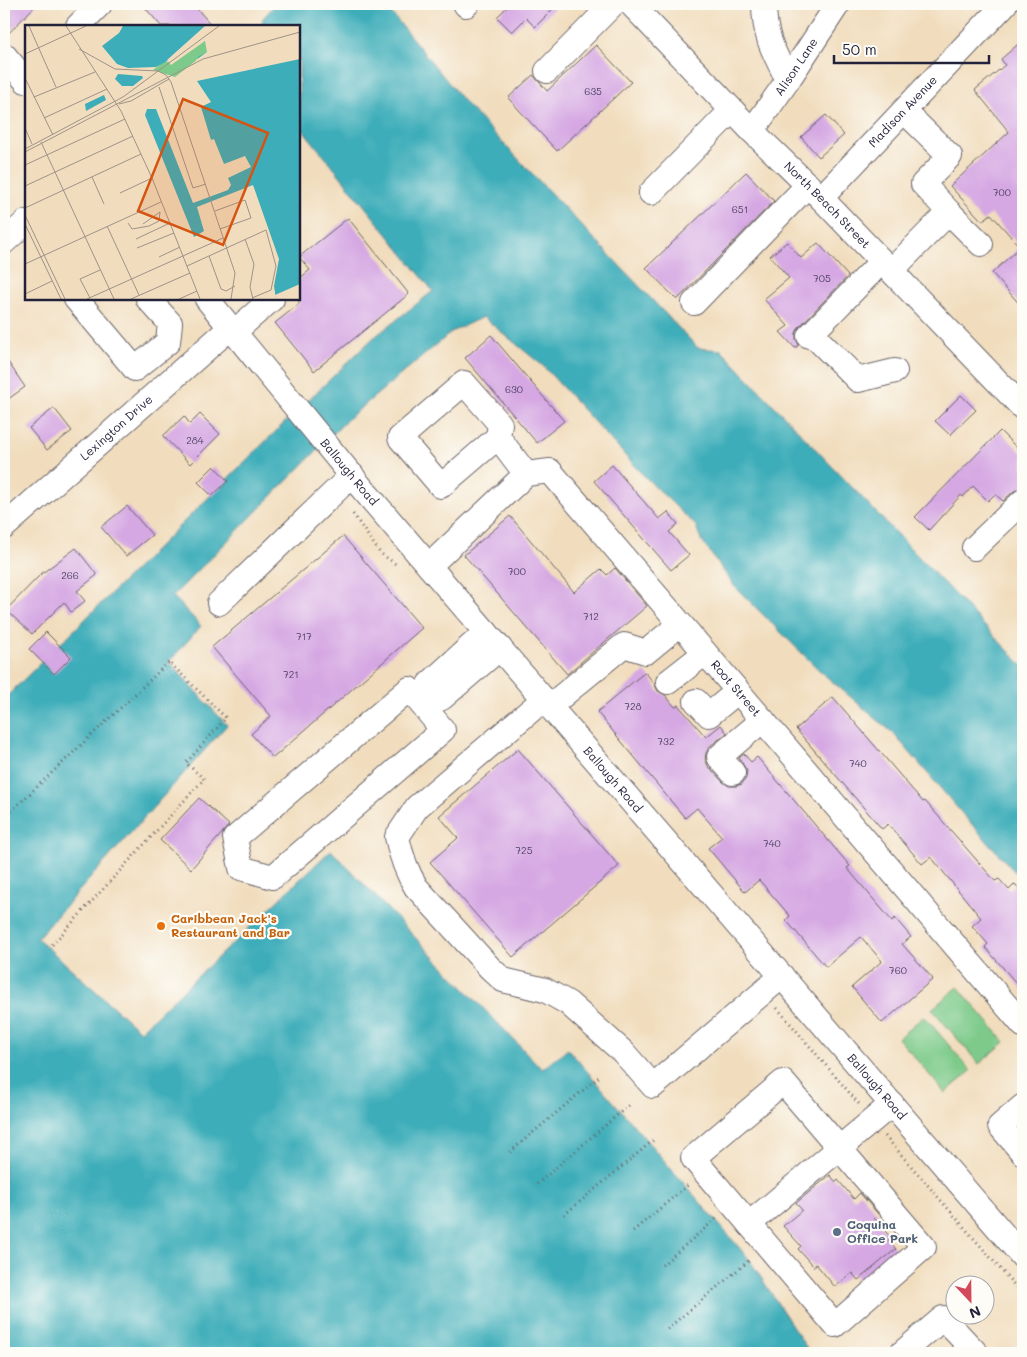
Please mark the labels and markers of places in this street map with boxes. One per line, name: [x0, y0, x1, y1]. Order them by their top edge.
place label: Caribbean Jack's Restaurant and Bar: [171, 910, 290, 940]
marker: Caribbean Jack's Restaurant and Bar: [155, 920, 167, 932]
place label: Coquina Office Park: [847, 1216, 918, 1246]
marker: Coquina Office Park: [831, 1226, 843, 1238]

